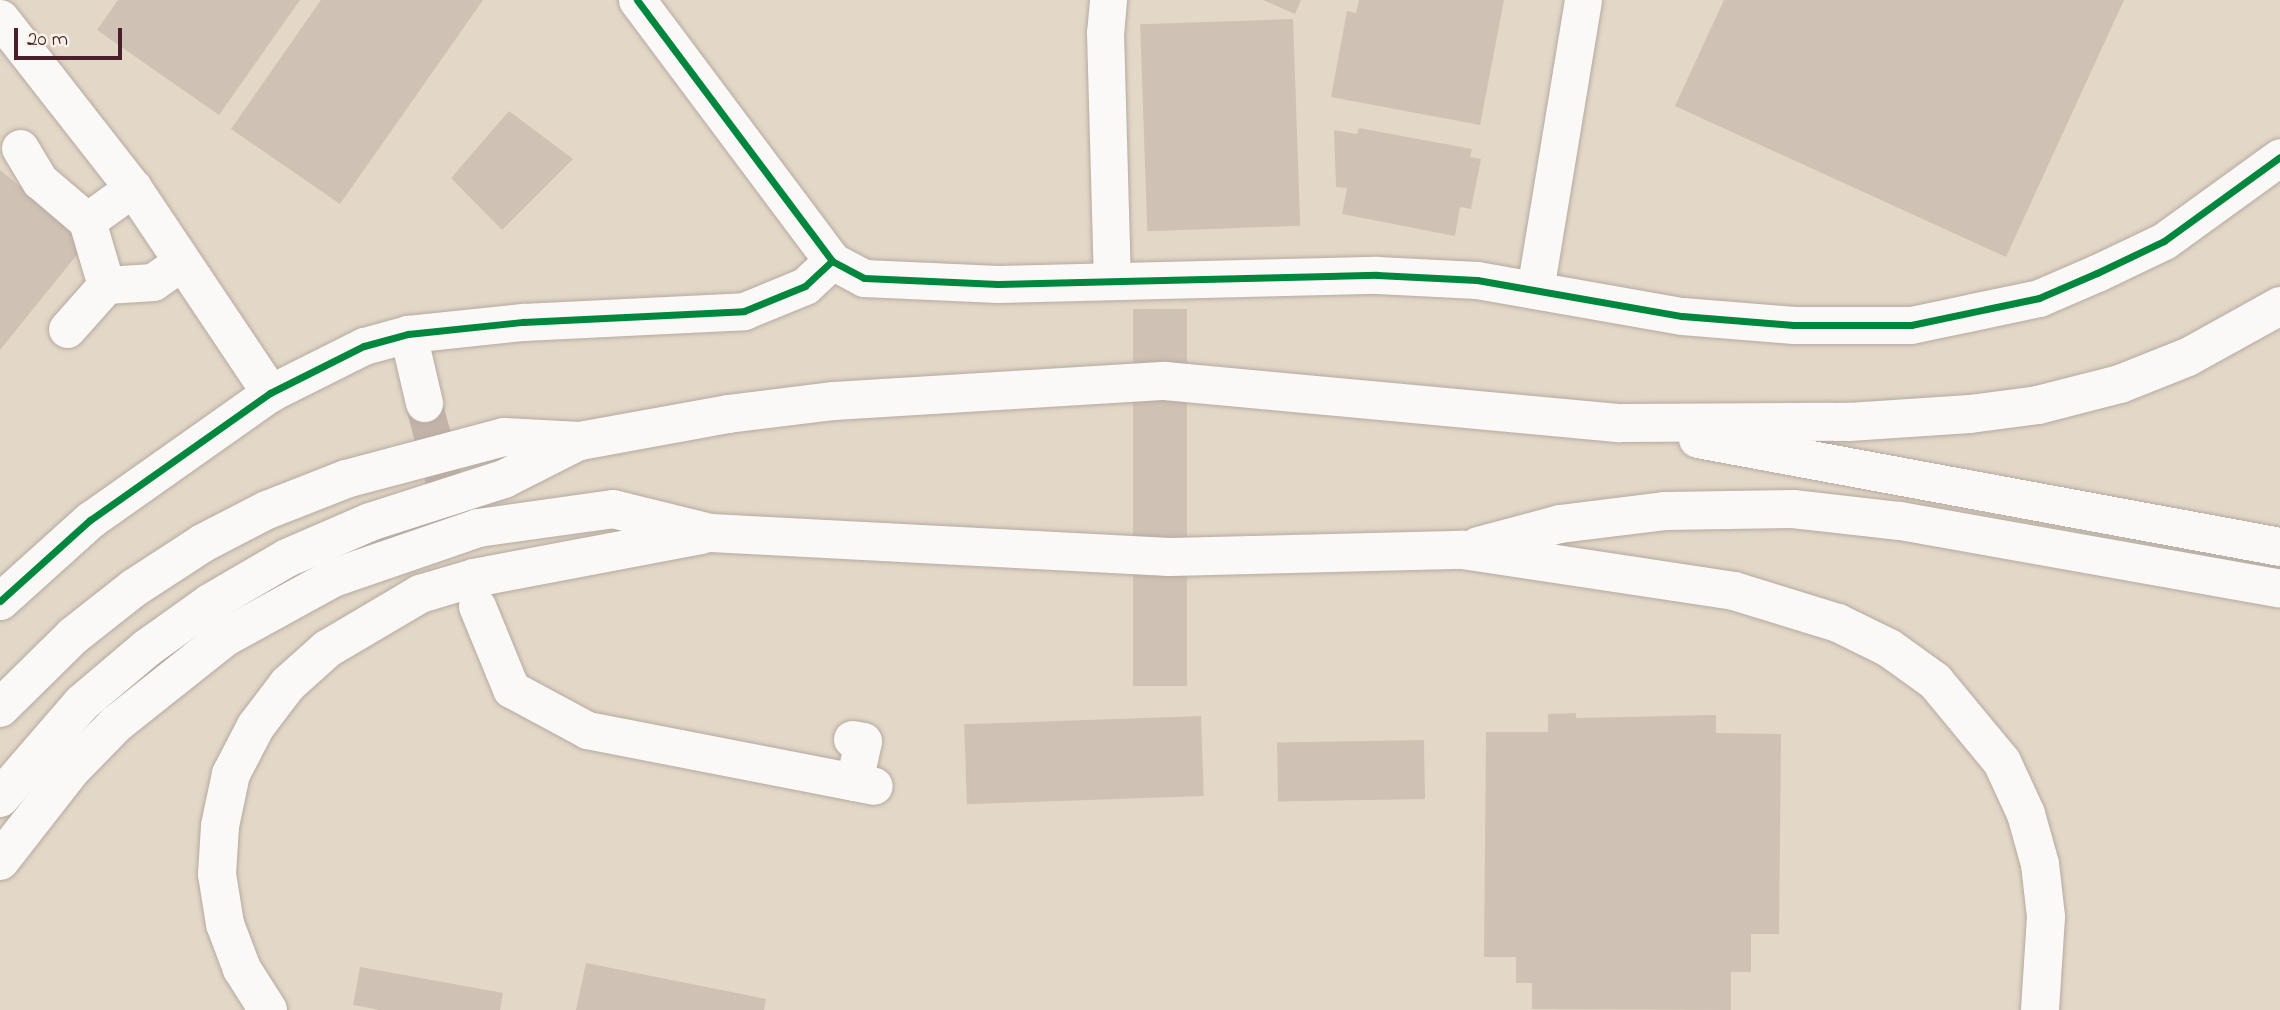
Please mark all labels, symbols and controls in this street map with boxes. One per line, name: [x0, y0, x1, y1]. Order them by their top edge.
scale bar: [18, 14, 126, 58]
text: 20 m: [27, 25, 68, 55]

